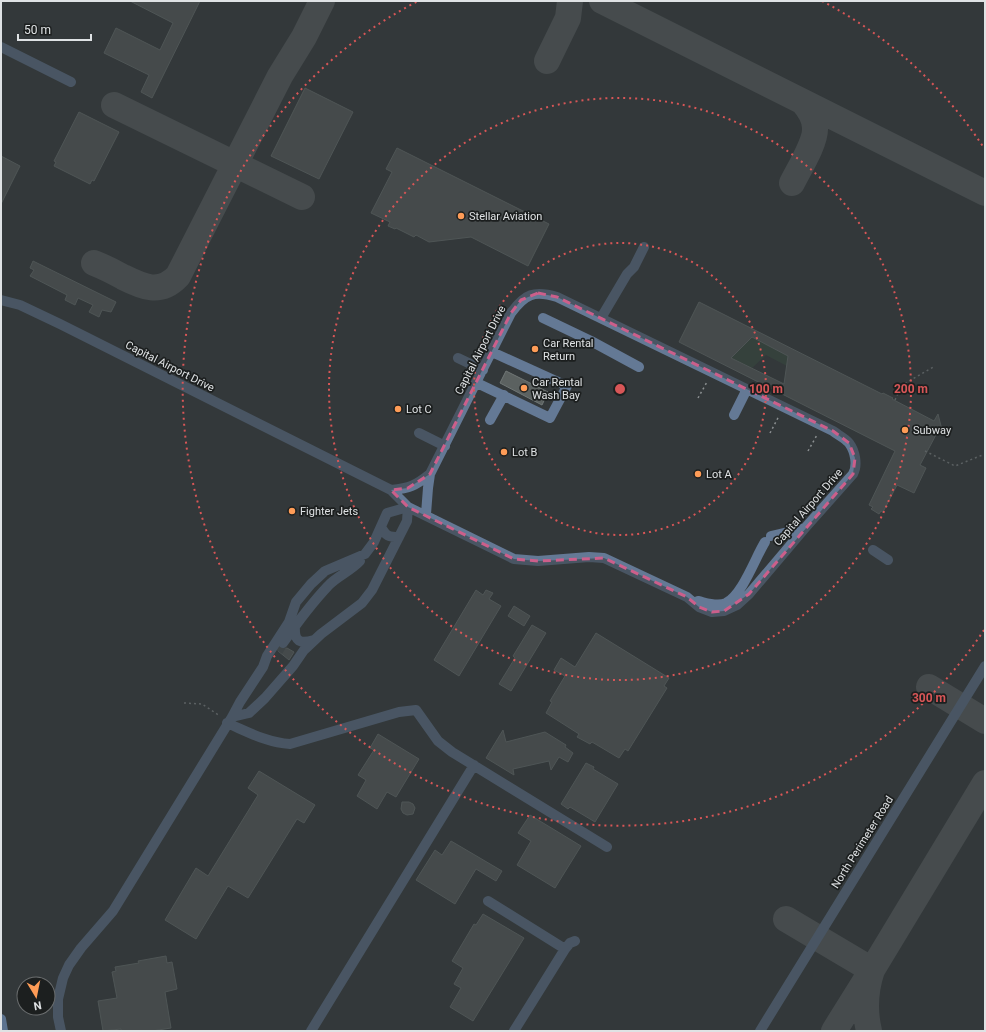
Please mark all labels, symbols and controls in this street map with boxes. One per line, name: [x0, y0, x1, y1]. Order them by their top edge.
scale bar: [18, 16, 91, 42]
text: 50 m: [24, 23, 51, 37]
place label: Stellar Aviation: [469, 210, 542, 223]
marker: Stellar Aviation: [456, 211, 466, 221]
street label: Capital Airport Drive: [452, 303, 509, 397]
place label: Car Rental Return: [543, 337, 594, 363]
street label: Capital Airport Drive: [123, 338, 217, 395]
marker: Car Rental Return: [530, 344, 540, 354]
place label: Car Rental Wash Bay: [532, 376, 583, 402]
centre of rings: [613, 382, 627, 396]
text: 100 m: [749, 382, 783, 396]
text: 200 m: [894, 382, 928, 396]
marker: Car Rental Wash Bay: [519, 383, 529, 393]
place label: Lot C: [406, 403, 432, 416]
marker: Lot C: [393, 404, 403, 414]
place label: Subway: [913, 424, 952, 437]
marker: Subway: [900, 425, 910, 435]
place label: Lot B: [512, 446, 538, 459]
marker: Lot B: [499, 447, 509, 457]
street label: Capital Airport Drive: [771, 466, 846, 549]
place label: Lot A: [706, 468, 733, 481]
marker: Lot A: [693, 469, 703, 479]
place label: Fighter Jets: [300, 505, 358, 518]
marker: Fighter Jets: [287, 506, 297, 516]
text: 300 m: [912, 691, 946, 705]
street label: North Perimeter Road: [829, 794, 896, 891]
north arrow: [16, 976, 56, 1016]
text: N: [32, 998, 43, 1012]

